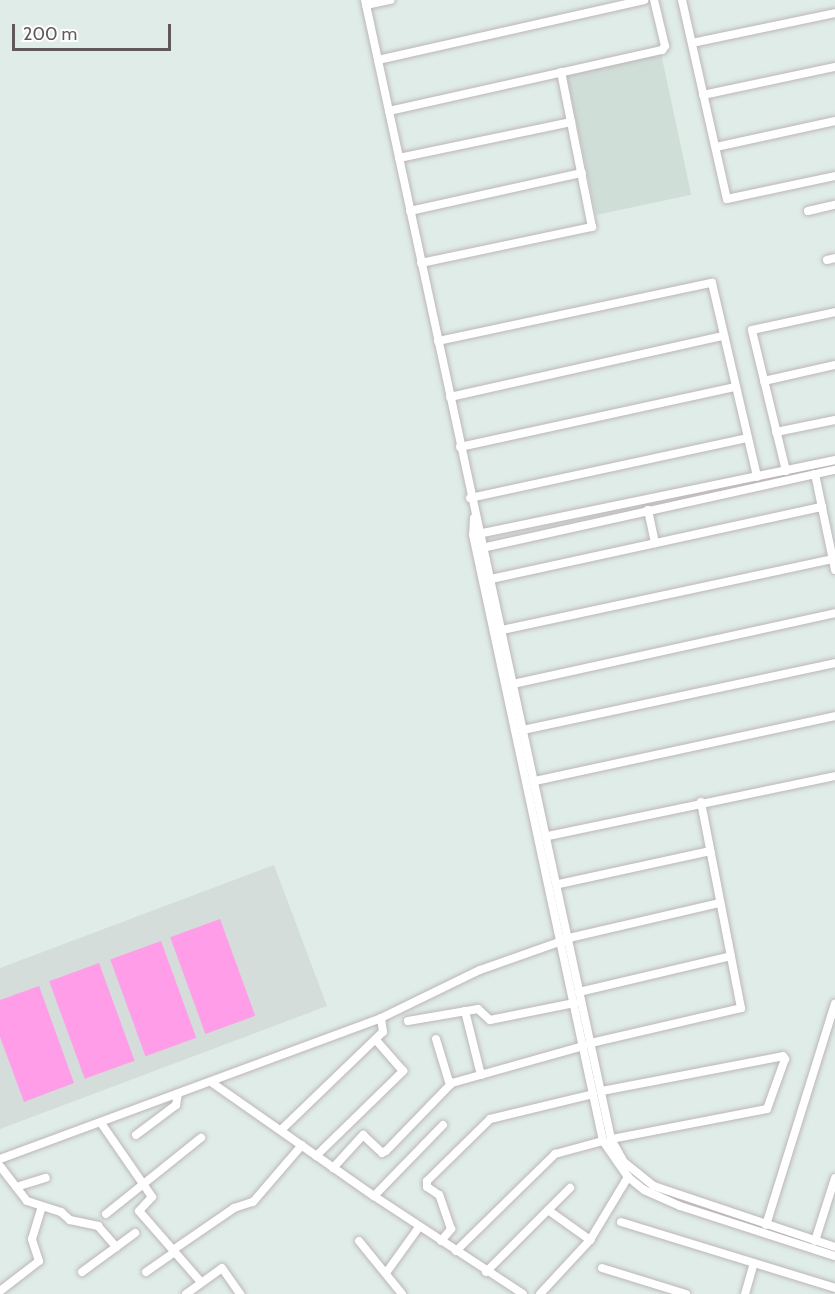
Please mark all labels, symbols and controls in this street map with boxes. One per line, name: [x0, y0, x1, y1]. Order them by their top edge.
scale bar: [15, 12, 174, 50]
text: 200 m: [23, 23, 77, 45]

